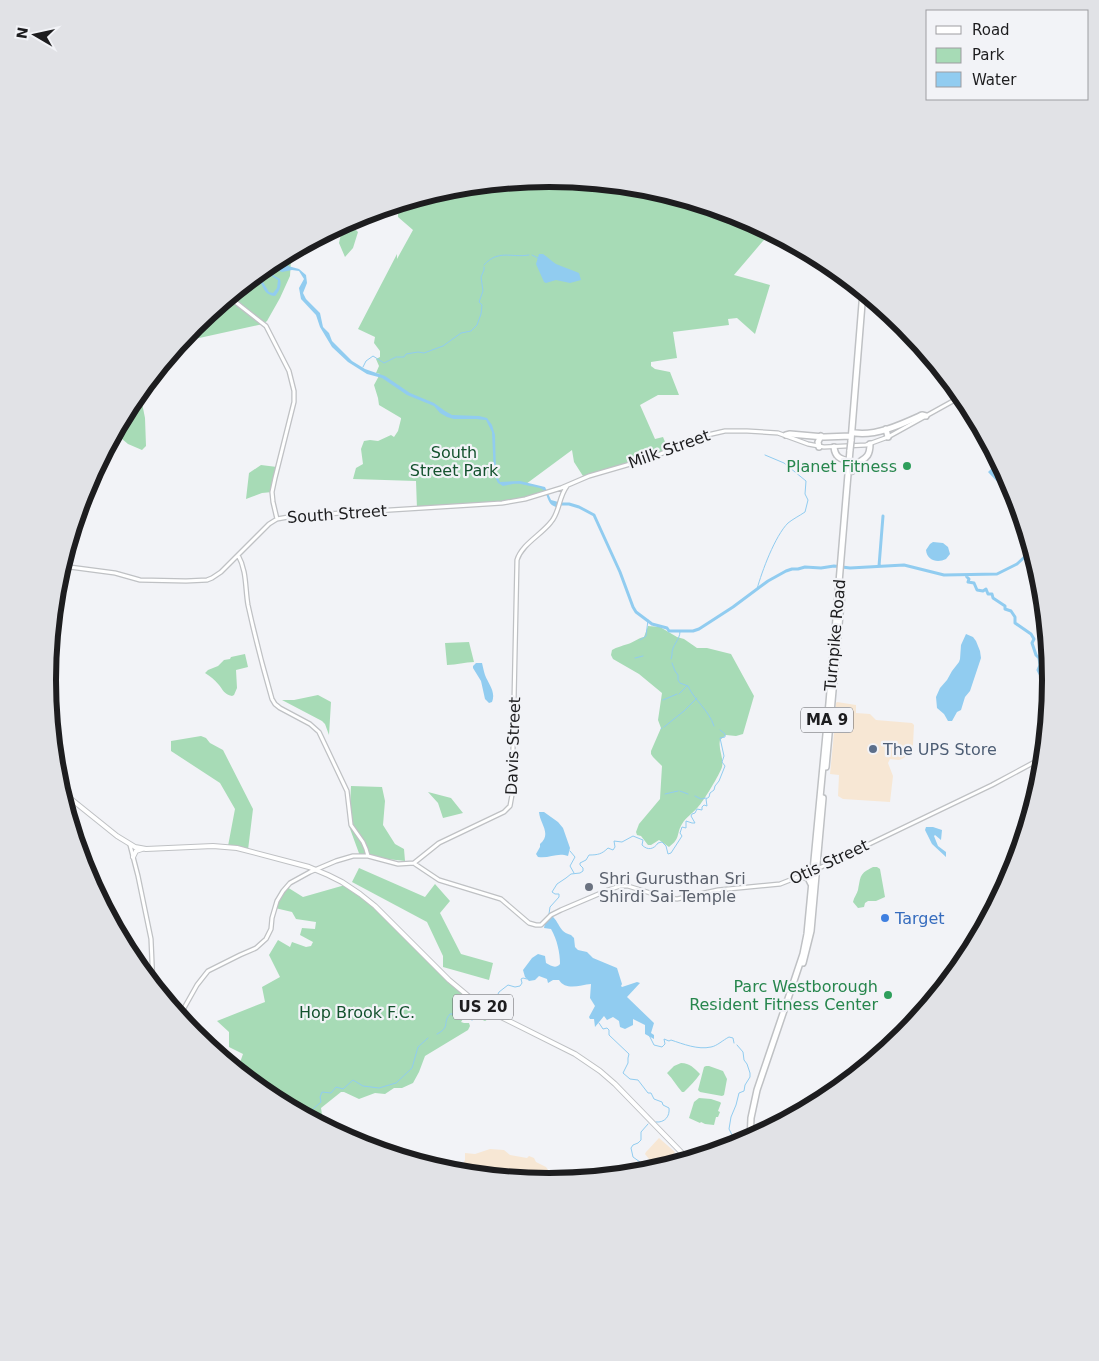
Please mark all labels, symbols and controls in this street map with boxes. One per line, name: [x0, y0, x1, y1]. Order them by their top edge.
north arrow: [10, 10, 60, 60]
legend: [926, 10, 1089, 100]
text: Road: [972, 21, 1010, 39]
text: N: [13, 26, 31, 40]
text: Park: [972, 46, 1005, 64]
text: Water: [972, 71, 1017, 89]
street label: Milk Street: [625, 425, 713, 473]
park label: South Street Park: [410, 443, 499, 480]
place label: Planet Fitness: [786, 457, 897, 476]
marker: Planet Fitness: [901, 460, 913, 472]
street label: South Street: [286, 501, 388, 527]
street label: Turnpike Road: [821, 578, 849, 693]
street label: Davis Street: [502, 697, 524, 795]
road number: MA 9: [801, 708, 853, 732]
place label: The UPS Store: [882, 740, 997, 759]
marker: The UPS Store: [867, 743, 879, 755]
street label: Otis Street: [786, 835, 872, 889]
place label: Shri Gurusthan Sri Shirdi Sai Temple: [599, 869, 746, 906]
marker: Shri Gurusthan Sri Shirdi Sai Temple: [583, 881, 595, 893]
place label: Target: [894, 909, 945, 928]
marker: Target: [879, 912, 891, 924]
place label: Parc Westborough Resident Fitness Center: [689, 977, 878, 1014]
marker: Parc Westborough Resident Fitness Center: [882, 989, 894, 1001]
road number: US 20: [453, 994, 513, 1020]
park label: Hop Brook F.C.: [299, 1003, 415, 1022]

